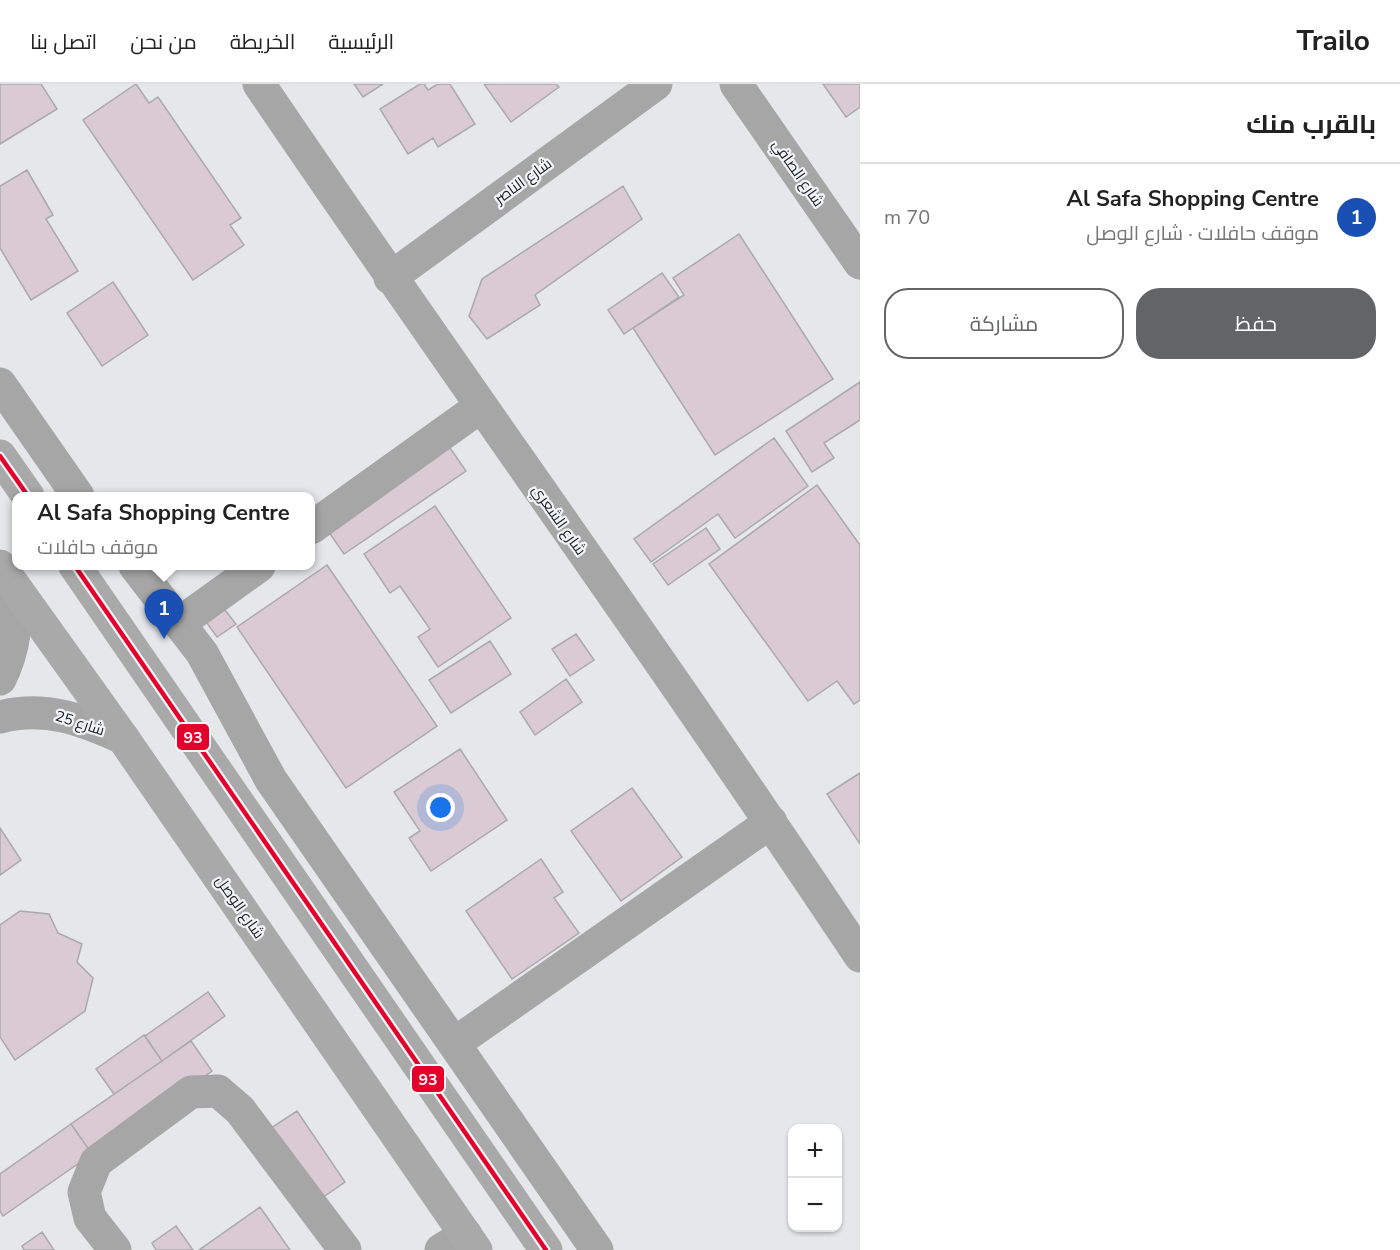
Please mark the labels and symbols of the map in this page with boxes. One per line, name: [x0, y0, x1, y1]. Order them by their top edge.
street label: شارع الصافي: [766, 135, 828, 212]
street label: شارع الناصر: [490, 153, 556, 210]
street label: شارع الشعري: [526, 481, 591, 560]
pin: 1: [144, 590, 184, 639]
street label: شارع 25: [52, 706, 107, 741]
line badge: 93: [176, 723, 210, 751]
text: 93: [183, 727, 203, 749]
your location: [426, 793, 455, 822]
street label: شارع الوصل: [210, 872, 269, 943]
line badge: 93: [411, 1065, 445, 1093]
text: 93: [418, 1069, 438, 1091]

